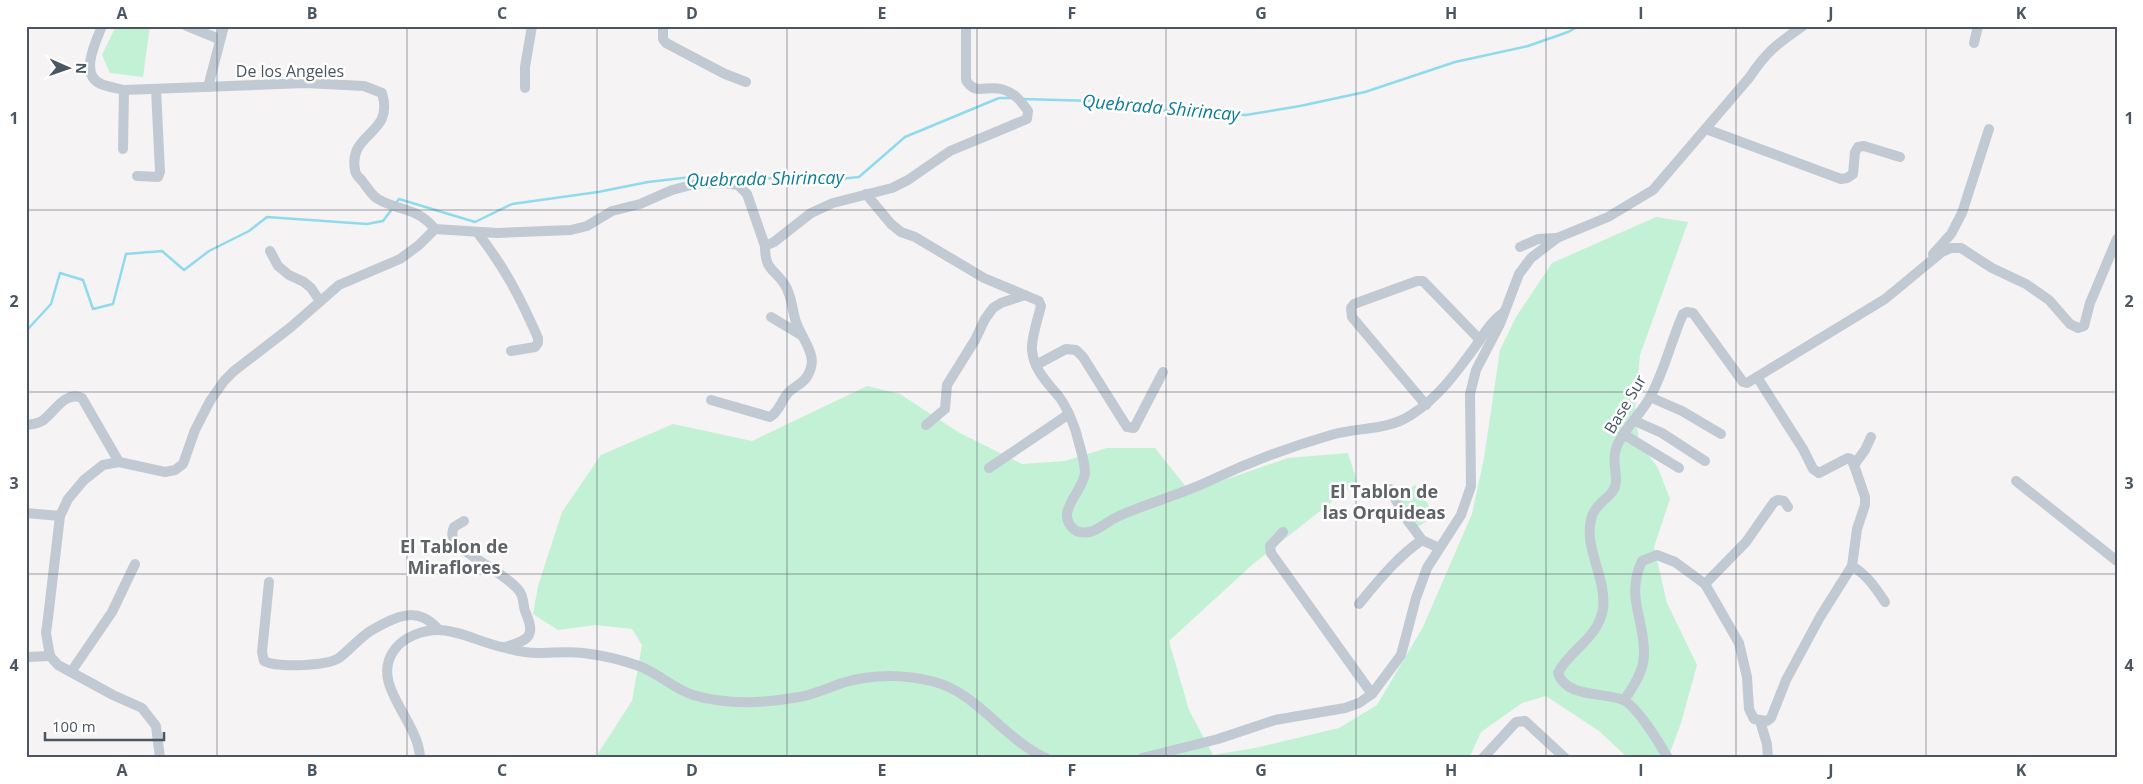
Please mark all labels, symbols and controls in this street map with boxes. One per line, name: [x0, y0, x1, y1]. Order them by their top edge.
text: A: [116, 2, 128, 24]
text: B: [307, 2, 317, 24]
text: C: [497, 2, 507, 24]
text: D: [686, 2, 698, 24]
text: E: [878, 2, 887, 24]
text: F: [1068, 2, 1076, 24]
text: G: [1255, 2, 1267, 24]
text: H: [1445, 2, 1457, 24]
text: I: [1638, 2, 1644, 24]
text: J: [1826, 2, 1834, 24]
text: K: [2016, 2, 2027, 24]
north arrow: [42, 42, 92, 92]
street label: De los Angeles: [236, 60, 344, 82]
text: N: [72, 62, 91, 74]
water label: Quebrada Shirincay: [1081, 88, 1242, 126]
text: 1: [9, 107, 19, 129]
text: 1: [2124, 107, 2134, 129]
water label: Quebrada Shirincay: [686, 165, 846, 191]
text: 2: [9, 290, 19, 312]
text: 2: [2124, 290, 2134, 312]
street label: Base Sur: [1599, 370, 1651, 438]
text: 3: [9, 472, 19, 494]
text: 3: [2124, 472, 2134, 494]
district label: El Tablon de las Orquideas: [1322, 479, 1446, 524]
district label: El Tablon de Miraflores: [400, 534, 508, 579]
text: 4: [9, 654, 19, 676]
text: 4: [2124, 654, 2134, 676]
scale bar: [45, 709, 164, 741]
text: 100 m: [52, 716, 96, 736]
text: A: [116, 759, 128, 781]
text: B: [307, 759, 317, 781]
text: C: [497, 759, 507, 781]
text: D: [686, 759, 698, 781]
text: E: [878, 759, 887, 781]
text: F: [1068, 759, 1076, 781]
text: G: [1255, 759, 1267, 781]
text: H: [1445, 759, 1457, 781]
text: I: [1638, 759, 1644, 781]
text: J: [1826, 759, 1834, 781]
text: K: [2016, 759, 2027, 781]

